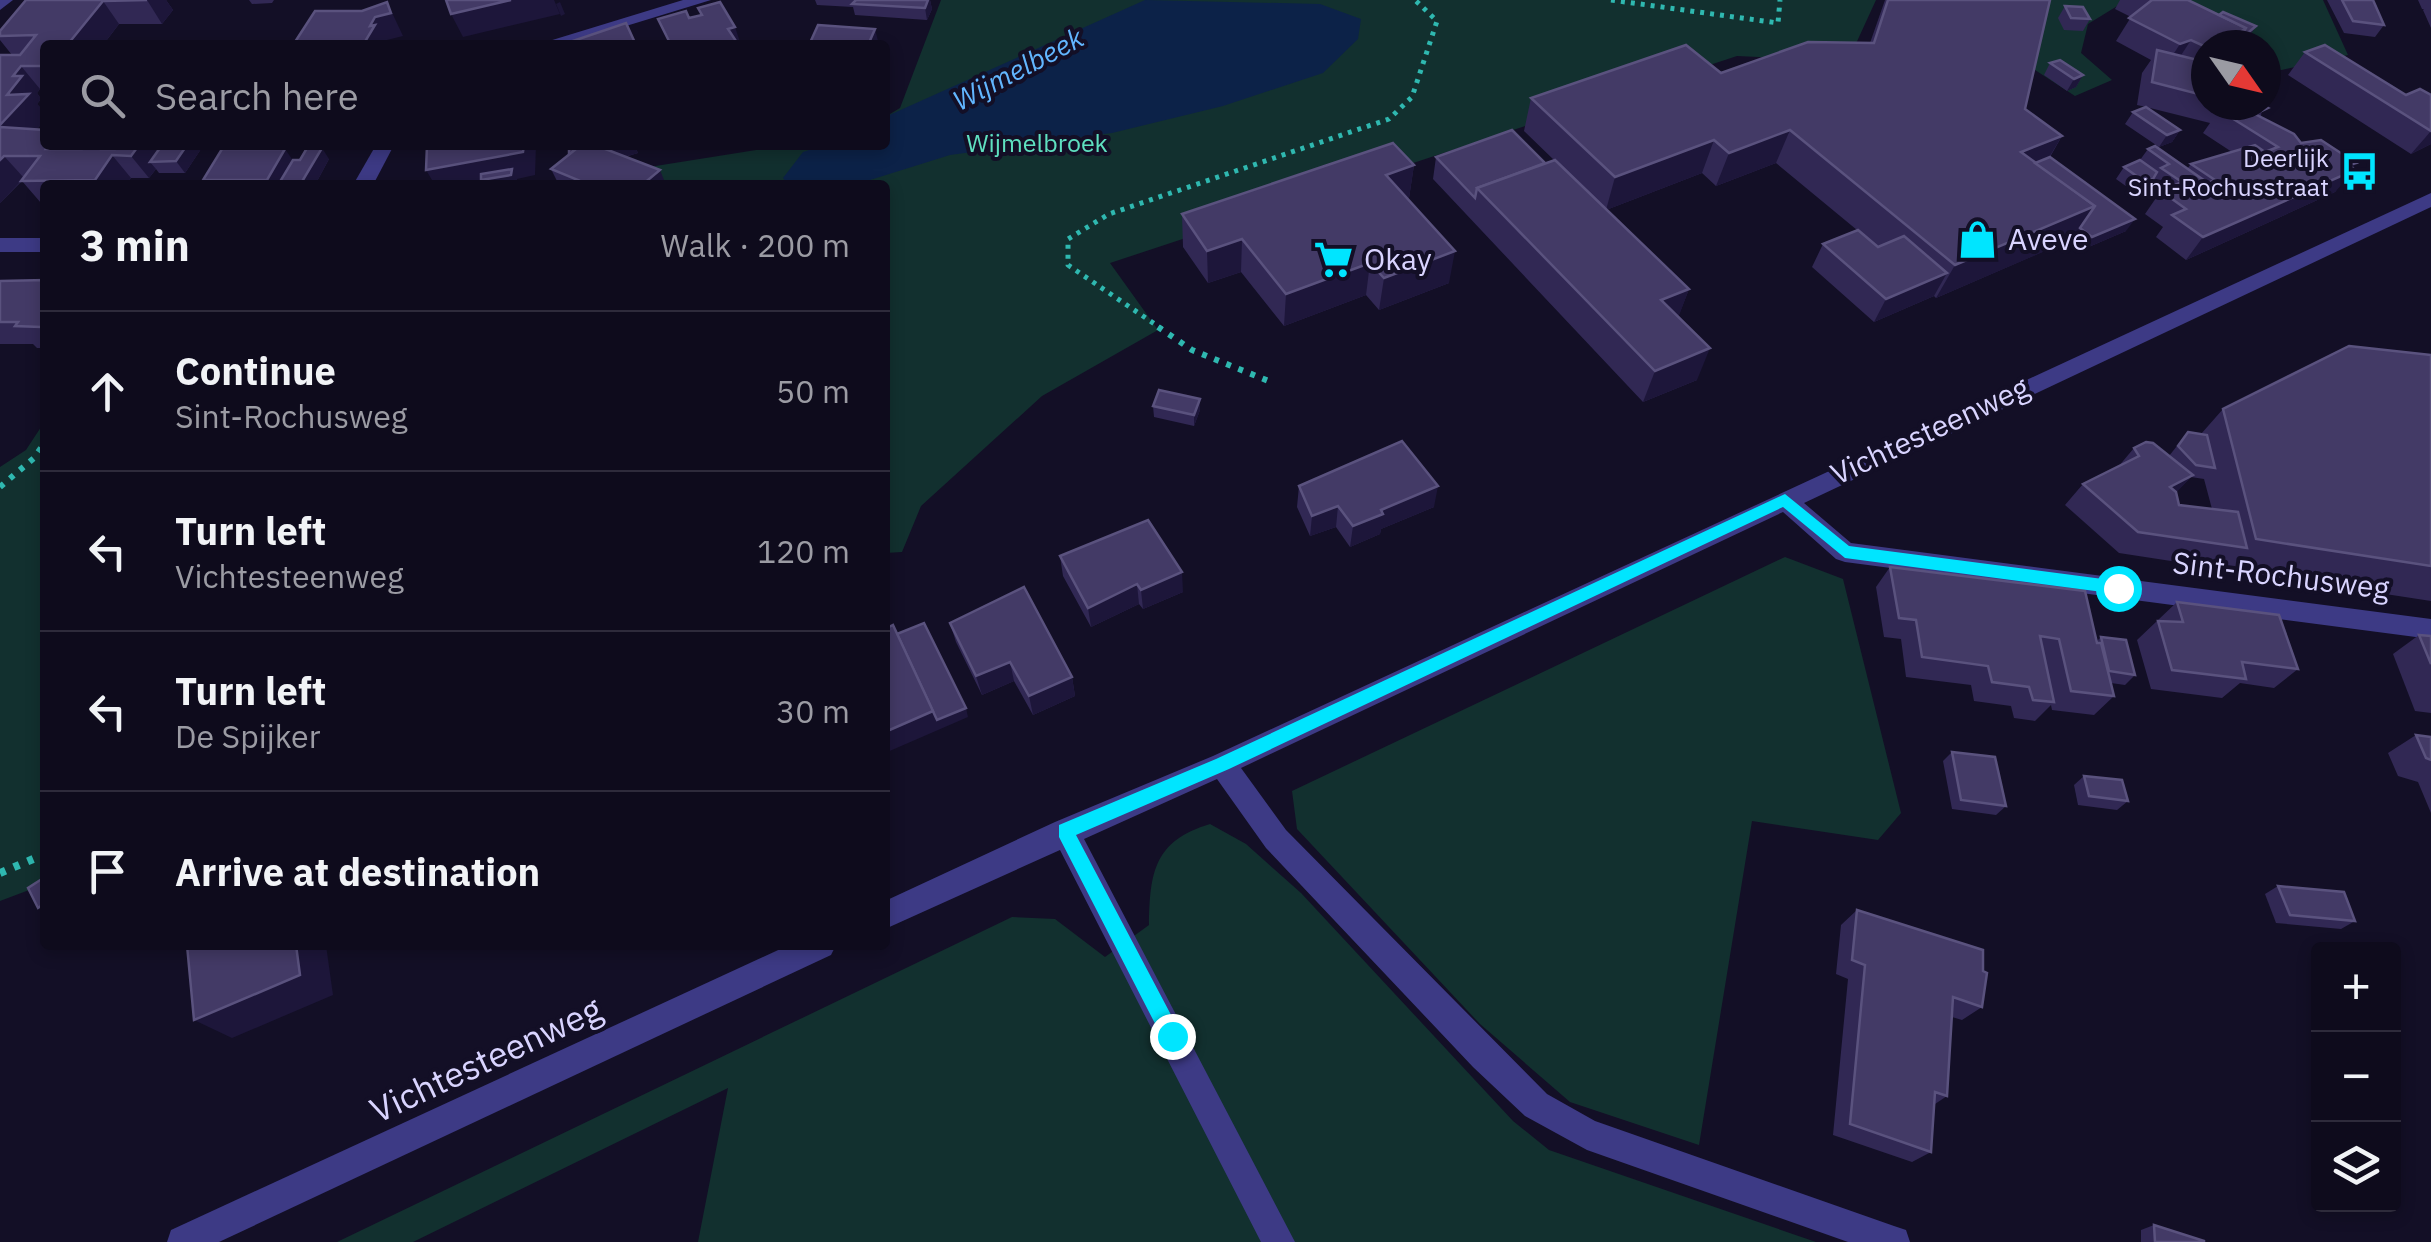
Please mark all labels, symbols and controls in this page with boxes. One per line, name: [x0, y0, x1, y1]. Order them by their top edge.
water label: Wijmelbeek: [946, 18, 1090, 119]
north arrow: [2191, 30, 2281, 120]
search box: [40, 40, 890, 150]
icon: search: [75, 68, 130, 123]
text: Search here: [155, 71, 359, 120]
park label: Wijmelbroek: [966, 126, 1108, 159]
place label: Deerlijk Sint-Rochusstraat: [2128, 141, 2329, 203]
bus stop icon: Deerlijk Sint-Rochusstraat: [2338, 151, 2380, 193]
text: 3 min: [80, 218, 190, 273]
shop icon: Aveve: [1957, 219, 1999, 261]
place label: Aveve: [2008, 219, 2088, 258]
text: Walk · 200 m: [661, 224, 850, 266]
supermarket icon: Okay: [1313, 239, 1355, 281]
place label: Okay: [1364, 239, 1432, 278]
text: Continue: [175, 346, 336, 395]
icon: ahead: [80, 364, 135, 419]
street label: Vichtesteenweg: [1824, 367, 2035, 493]
text: 50 m: [776, 370, 850, 412]
text: Sint-Rochusweg: [175, 395, 408, 437]
text: Turn left: [175, 506, 326, 555]
icon: left: [80, 524, 135, 579]
text: 120 m: [757, 530, 850, 572]
street label: Sint-Rochusweg: [2171, 542, 2392, 607]
text: Vichtesteenweg: [175, 555, 404, 597]
route start: [2096, 566, 2142, 612]
text: Turn left: [175, 666, 326, 715]
icon: left: [80, 684, 135, 739]
text: 30 m: [776, 690, 850, 732]
text: De Spijker: [175, 715, 320, 757]
icon: arrive: [80, 844, 135, 899]
text: Arrive at destination: [175, 847, 540, 896]
map controls: [2311, 942, 2401, 1212]
button: +: [2311, 942, 2401, 1032]
street label: Vichtesteenweg: [362, 985, 609, 1133]
route end: [1150, 1014, 1196, 1060]
button: −: [2311, 1032, 2401, 1122]
button: layers: [2311, 1122, 2401, 1212]

